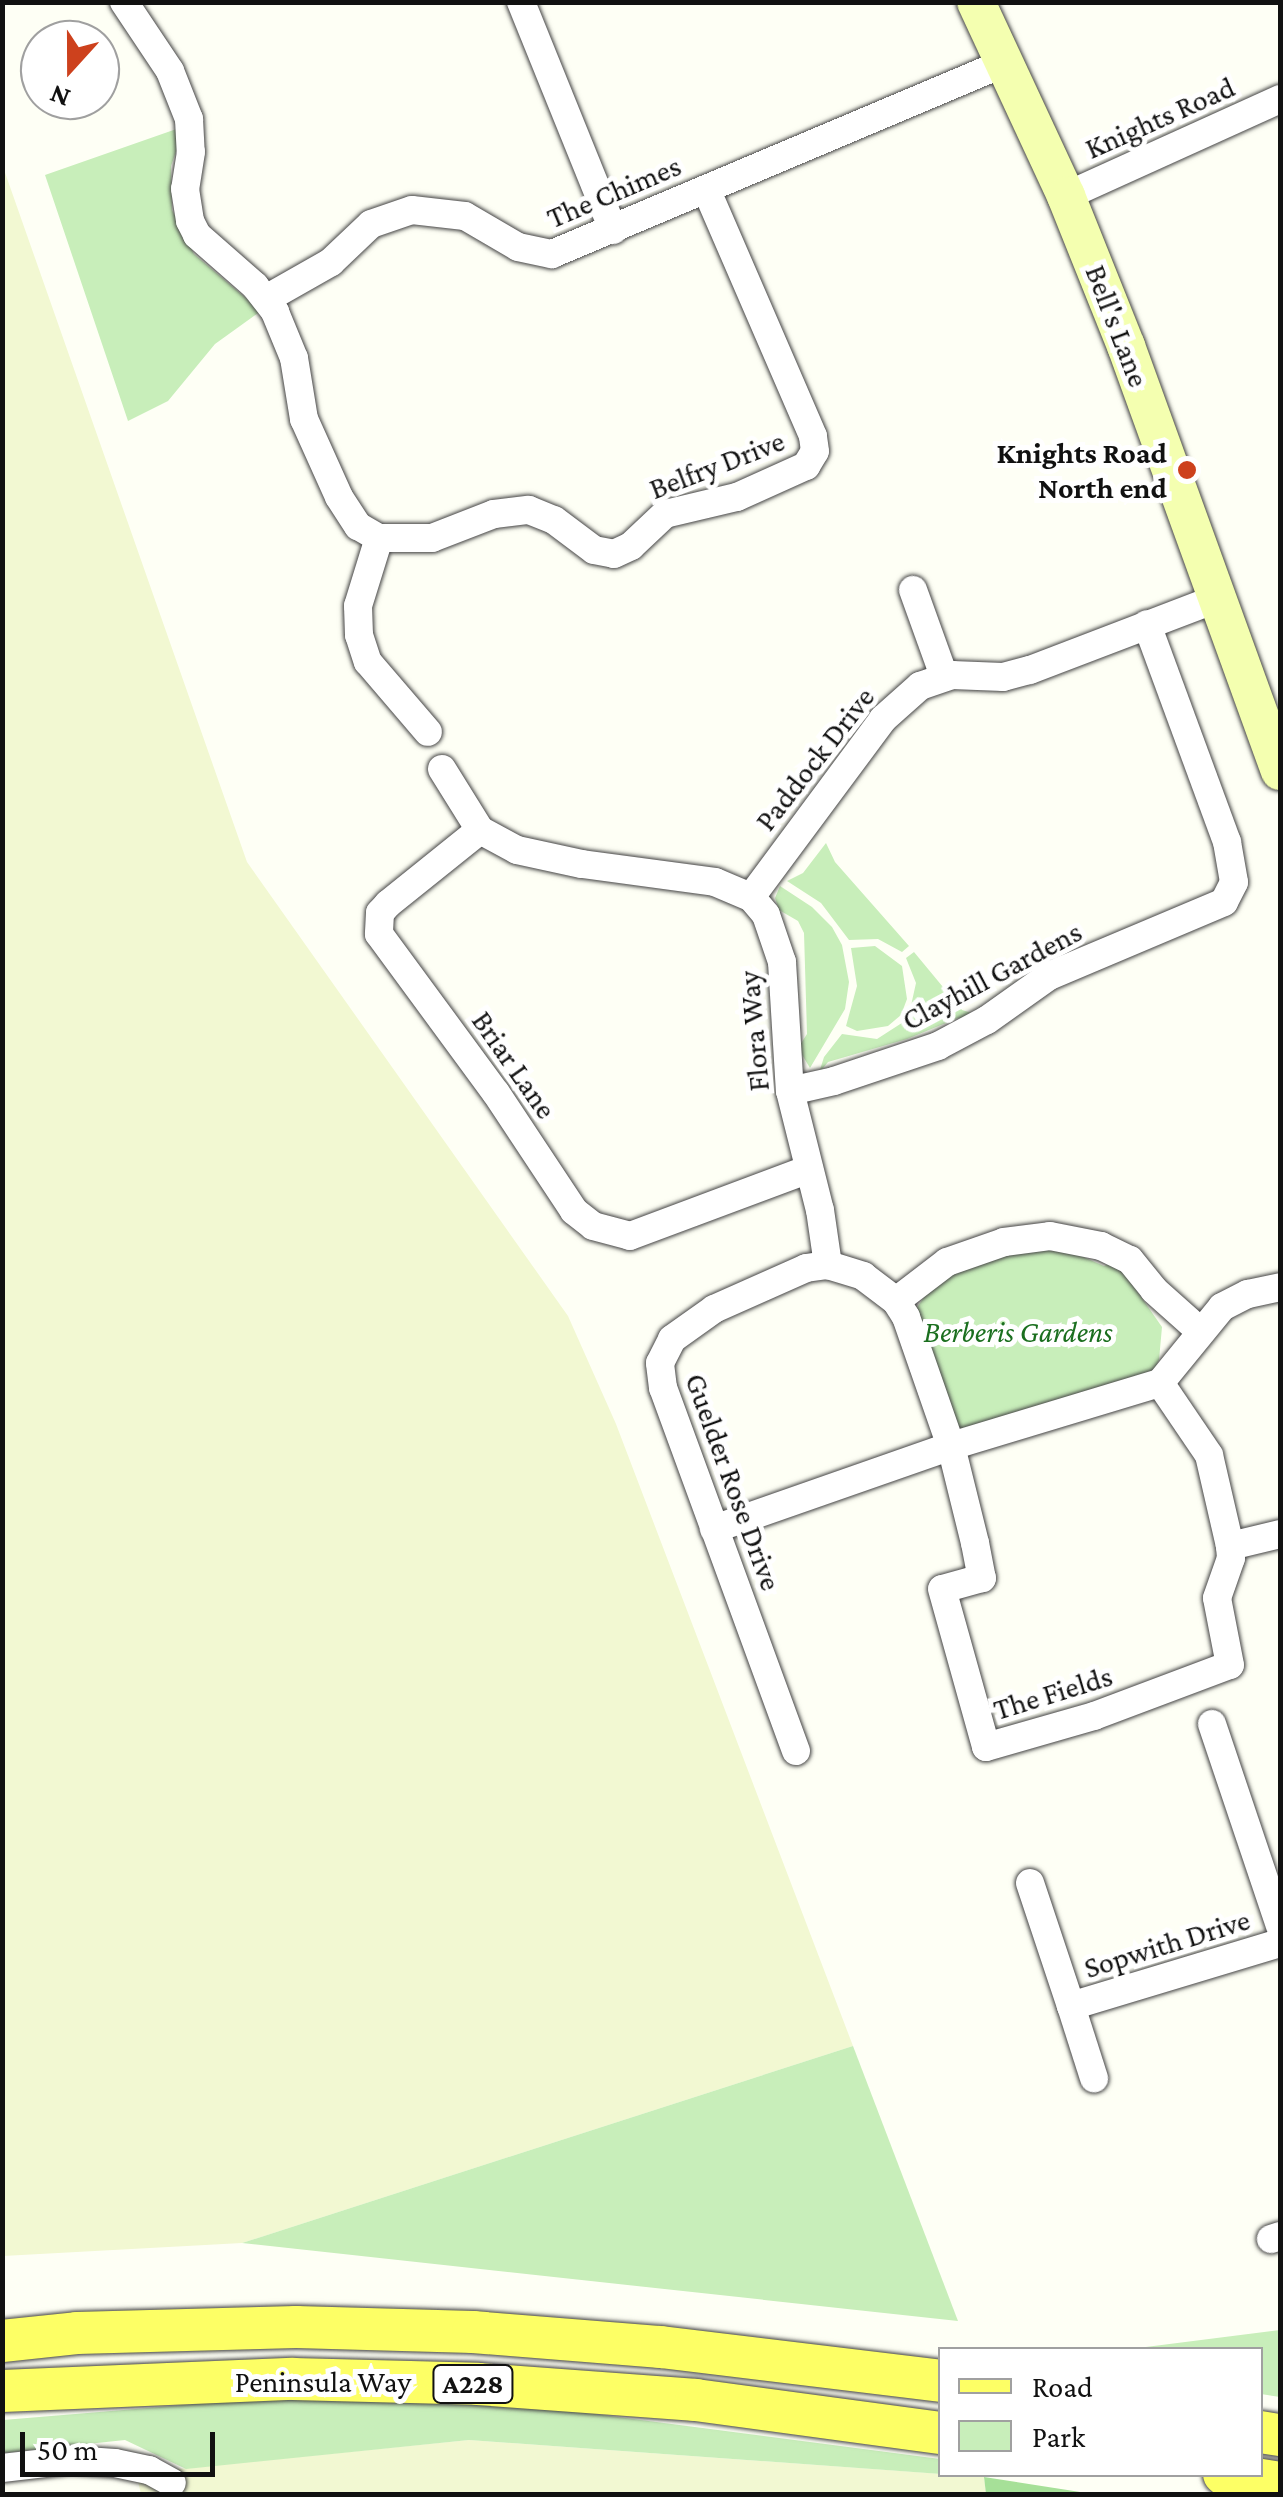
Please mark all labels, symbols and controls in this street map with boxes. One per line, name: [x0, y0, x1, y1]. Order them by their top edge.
north arrow: [20, 20, 120, 120]
street label: Knights Road: [1080, 69, 1240, 167]
text: N: [45, 79, 74, 114]
street label: The Chimes: [542, 148, 686, 236]
street label: Bell's Lane: [1077, 260, 1157, 392]
street label: Belfry Drive: [644, 423, 790, 507]
place label: Knights Road North end: [997, 435, 1167, 506]
marker: Knights Road North end: [1176, 459, 1198, 481]
street label: Paddock Drive: [748, 680, 882, 838]
street label: Clayhill Gardens: [896, 914, 1088, 1038]
street label: Flora Way: [731, 969, 777, 1093]
street label: Briar Lane: [464, 1004, 564, 1126]
park label: Berberis Gardens: [923, 1314, 1113, 1350]
street label: Guelder Rose Drive: [677, 1369, 789, 1595]
street label: The Fields: [989, 1658, 1117, 1728]
street label: Sopwith Drive: [1080, 1902, 1254, 1986]
legend: [938, 2347, 1263, 2477]
road number: A228: [430, 2361, 516, 2407]
street label: Peninsula Way: [235, 2364, 411, 2400]
text: Road: [1032, 2370, 1093, 2403]
scale bar: [25, 2412, 220, 2474]
text: Park: [1032, 2420, 1085, 2453]
text: 50 m: [37, 2433, 98, 2466]

